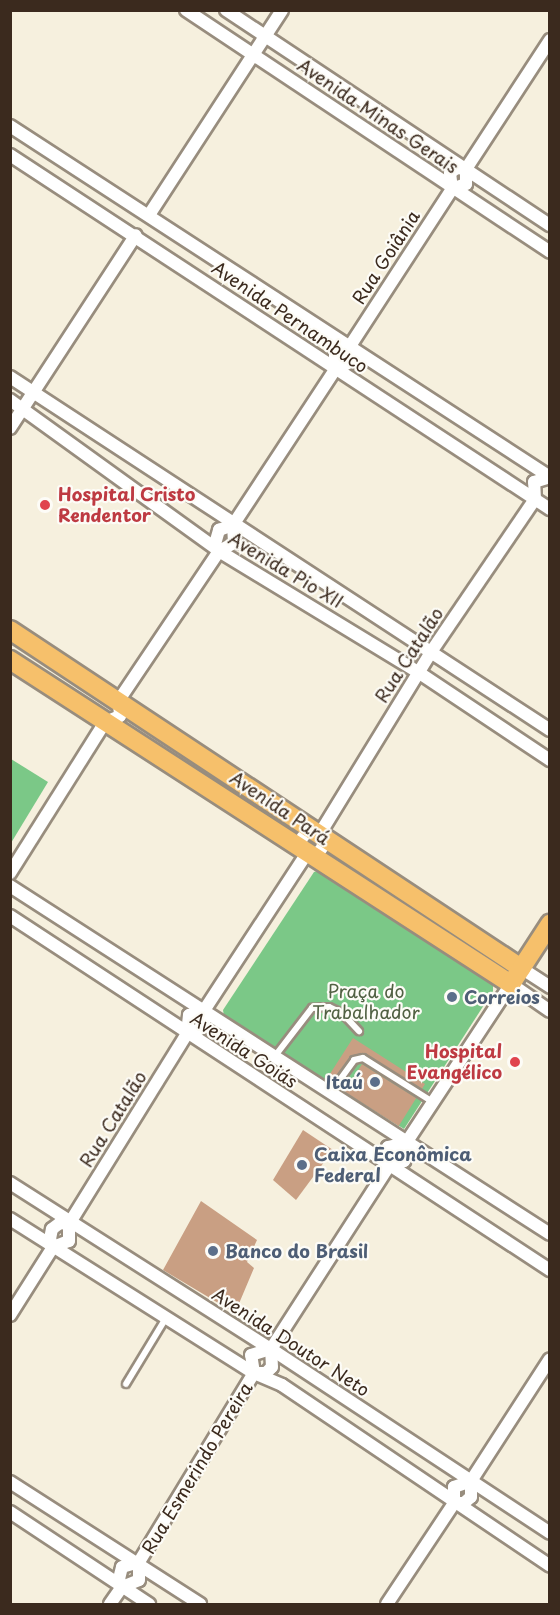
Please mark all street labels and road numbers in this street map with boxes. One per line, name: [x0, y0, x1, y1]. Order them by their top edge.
street label: Avenida Minas Gerais: [294, 54, 462, 178]
street label: Rua Goiânia: [348, 206, 424, 308]
street label: Avenida Pernambuco: [208, 257, 372, 377]
street label: Avenida Pio XII: [225, 527, 347, 613]
street label: Rua Catalão: [370, 603, 448, 707]
street label: Avenida Pará: [226, 767, 334, 849]
street label: Avenida Goiás: [186, 1007, 302, 1093]
street label: Rua Catalão: [75, 1067, 151, 1171]
street label: Avenida Doutor Neto: [208, 1283, 374, 1401]
street label: Rua Esmerindo Pereira: [137, 1378, 257, 1558]

